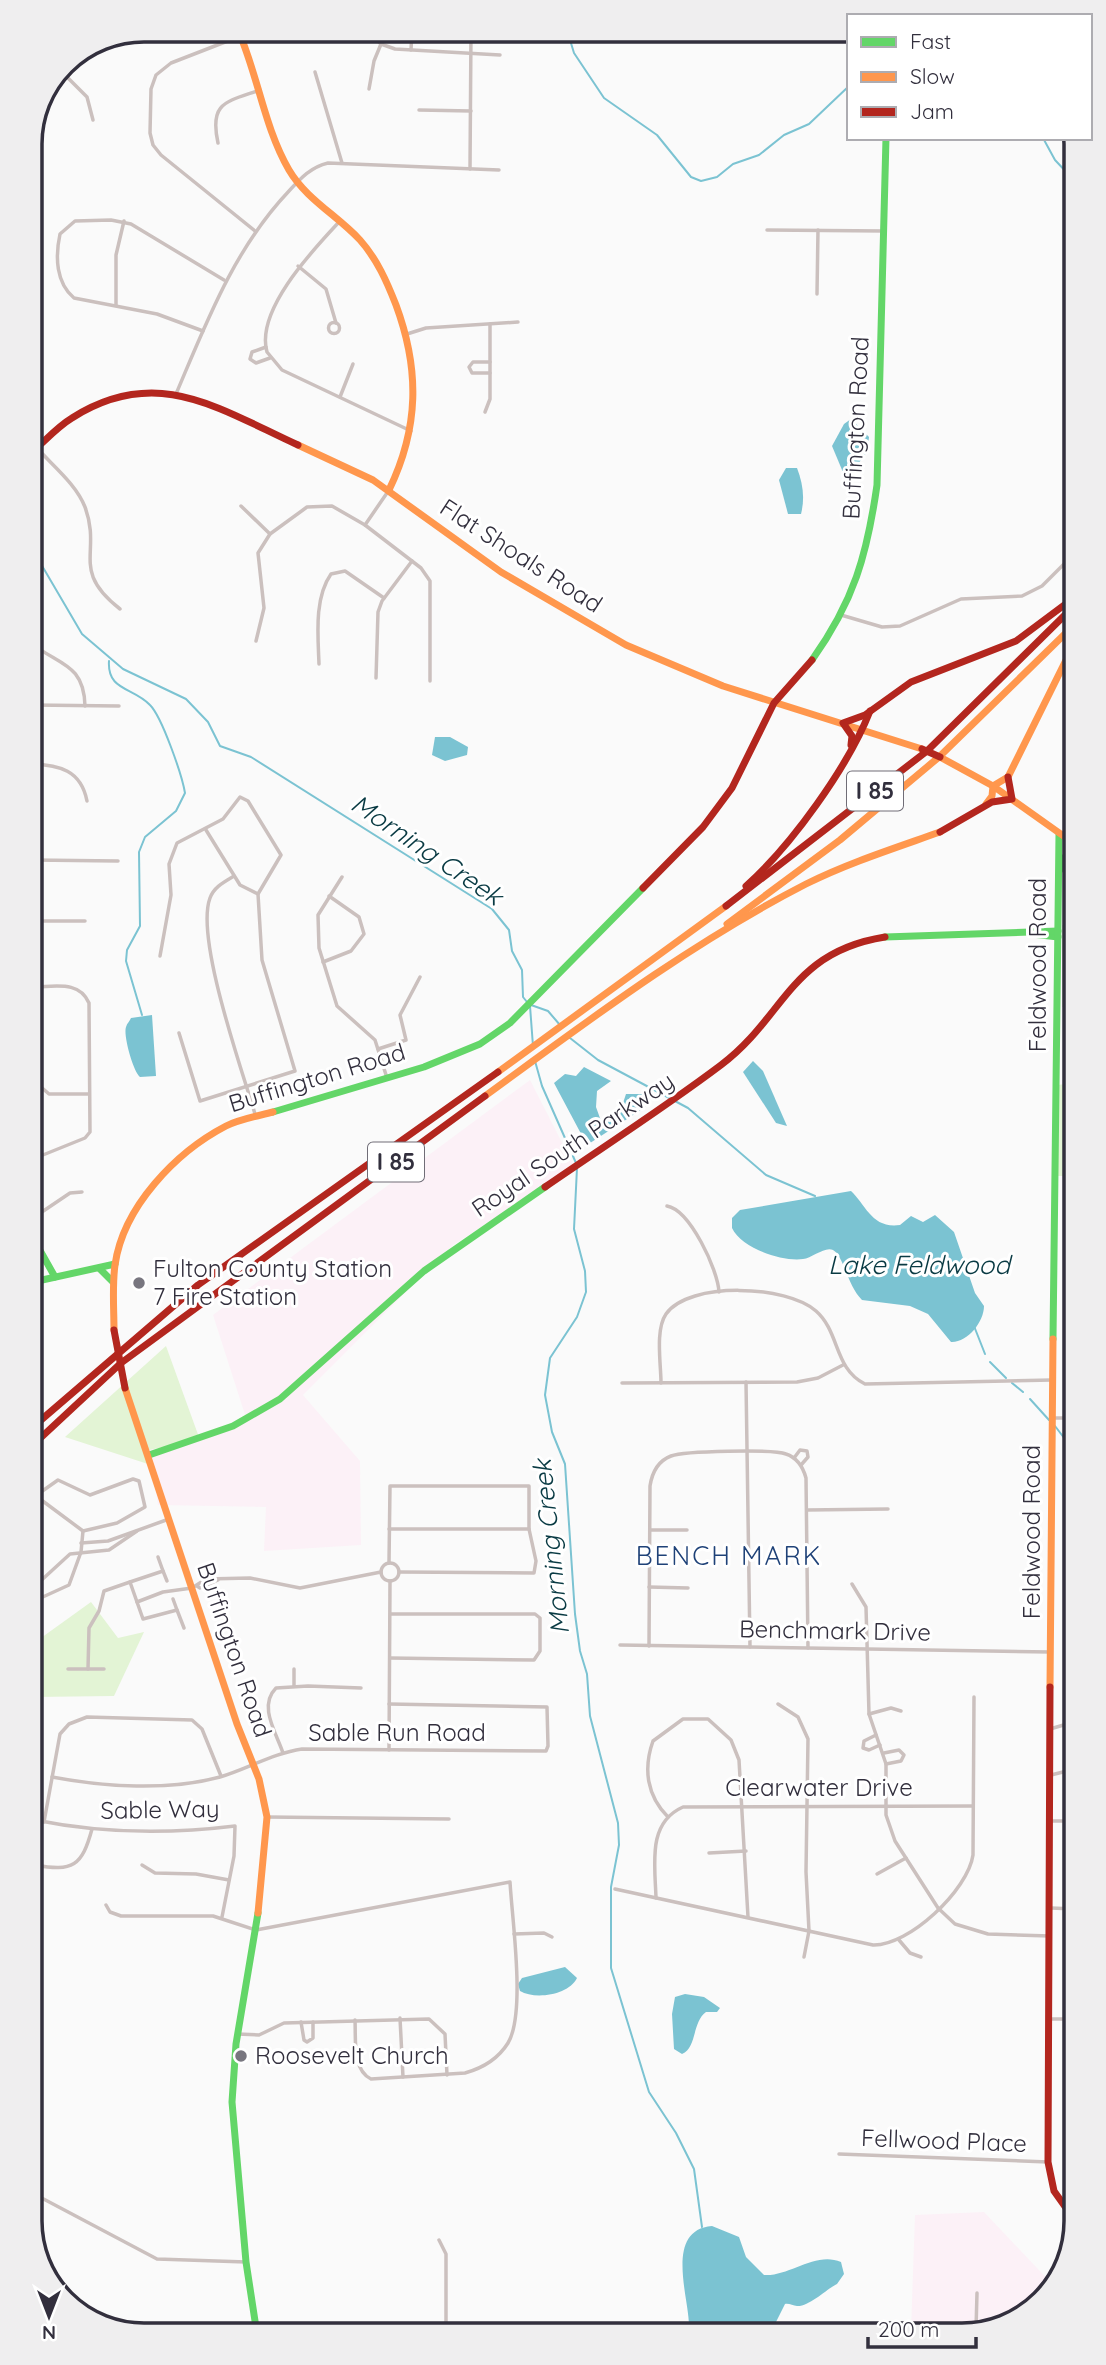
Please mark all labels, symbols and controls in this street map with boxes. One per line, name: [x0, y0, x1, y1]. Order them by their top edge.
legend: [847, 14, 1092, 140]
text: Fast: [910, 28, 951, 54]
text: Slow: [910, 63, 955, 89]
text: Jam: [910, 98, 954, 124]
street label: Buffington Road: [835, 336, 875, 520]
street label: Flat Shoals Road: [435, 492, 608, 619]
road number: I 85: [847, 772, 903, 810]
water label: Morning Creek: [345, 787, 511, 914]
street label: Feldwood Road: [1022, 878, 1052, 1052]
street label: Buffington Road: [225, 1036, 409, 1118]
street label: Royal South Parkway: [465, 1065, 679, 1223]
road number: I 85: [368, 1142, 424, 1182]
water label: Lake Feldwood: [828, 1248, 1013, 1281]
place label: Fulton County Station 7 Fire Station: [153, 1253, 392, 1311]
marker: Fulton County Station 7 Fire Station: [131, 1275, 147, 1291]
street label: Feldwood Road: [1016, 1445, 1046, 1619]
water label: Morning Creek: [525, 1456, 576, 1636]
district label: BENCH MARK: [636, 1539, 822, 1572]
street label: Buffington Road: [191, 1558, 279, 1741]
street label: Benchmark Drive: [739, 1613, 931, 1647]
street label: Sable Run Road: [308, 1717, 486, 1747]
street label: Clearwater Drive: [725, 1772, 913, 1802]
street label: Sable Way: [100, 1793, 220, 1825]
place label: Roosevelt Church: [255, 2040, 449, 2070]
marker: Roosevelt Church: [233, 2048, 249, 2064]
street label: Fellwood Place: [861, 2122, 1027, 2158]
north arrow: [14, 2281, 84, 2351]
scale bar: [868, 2306, 976, 2350]
text: 200 m: [878, 2316, 940, 2342]
text: N: [42, 2321, 56, 2345]

